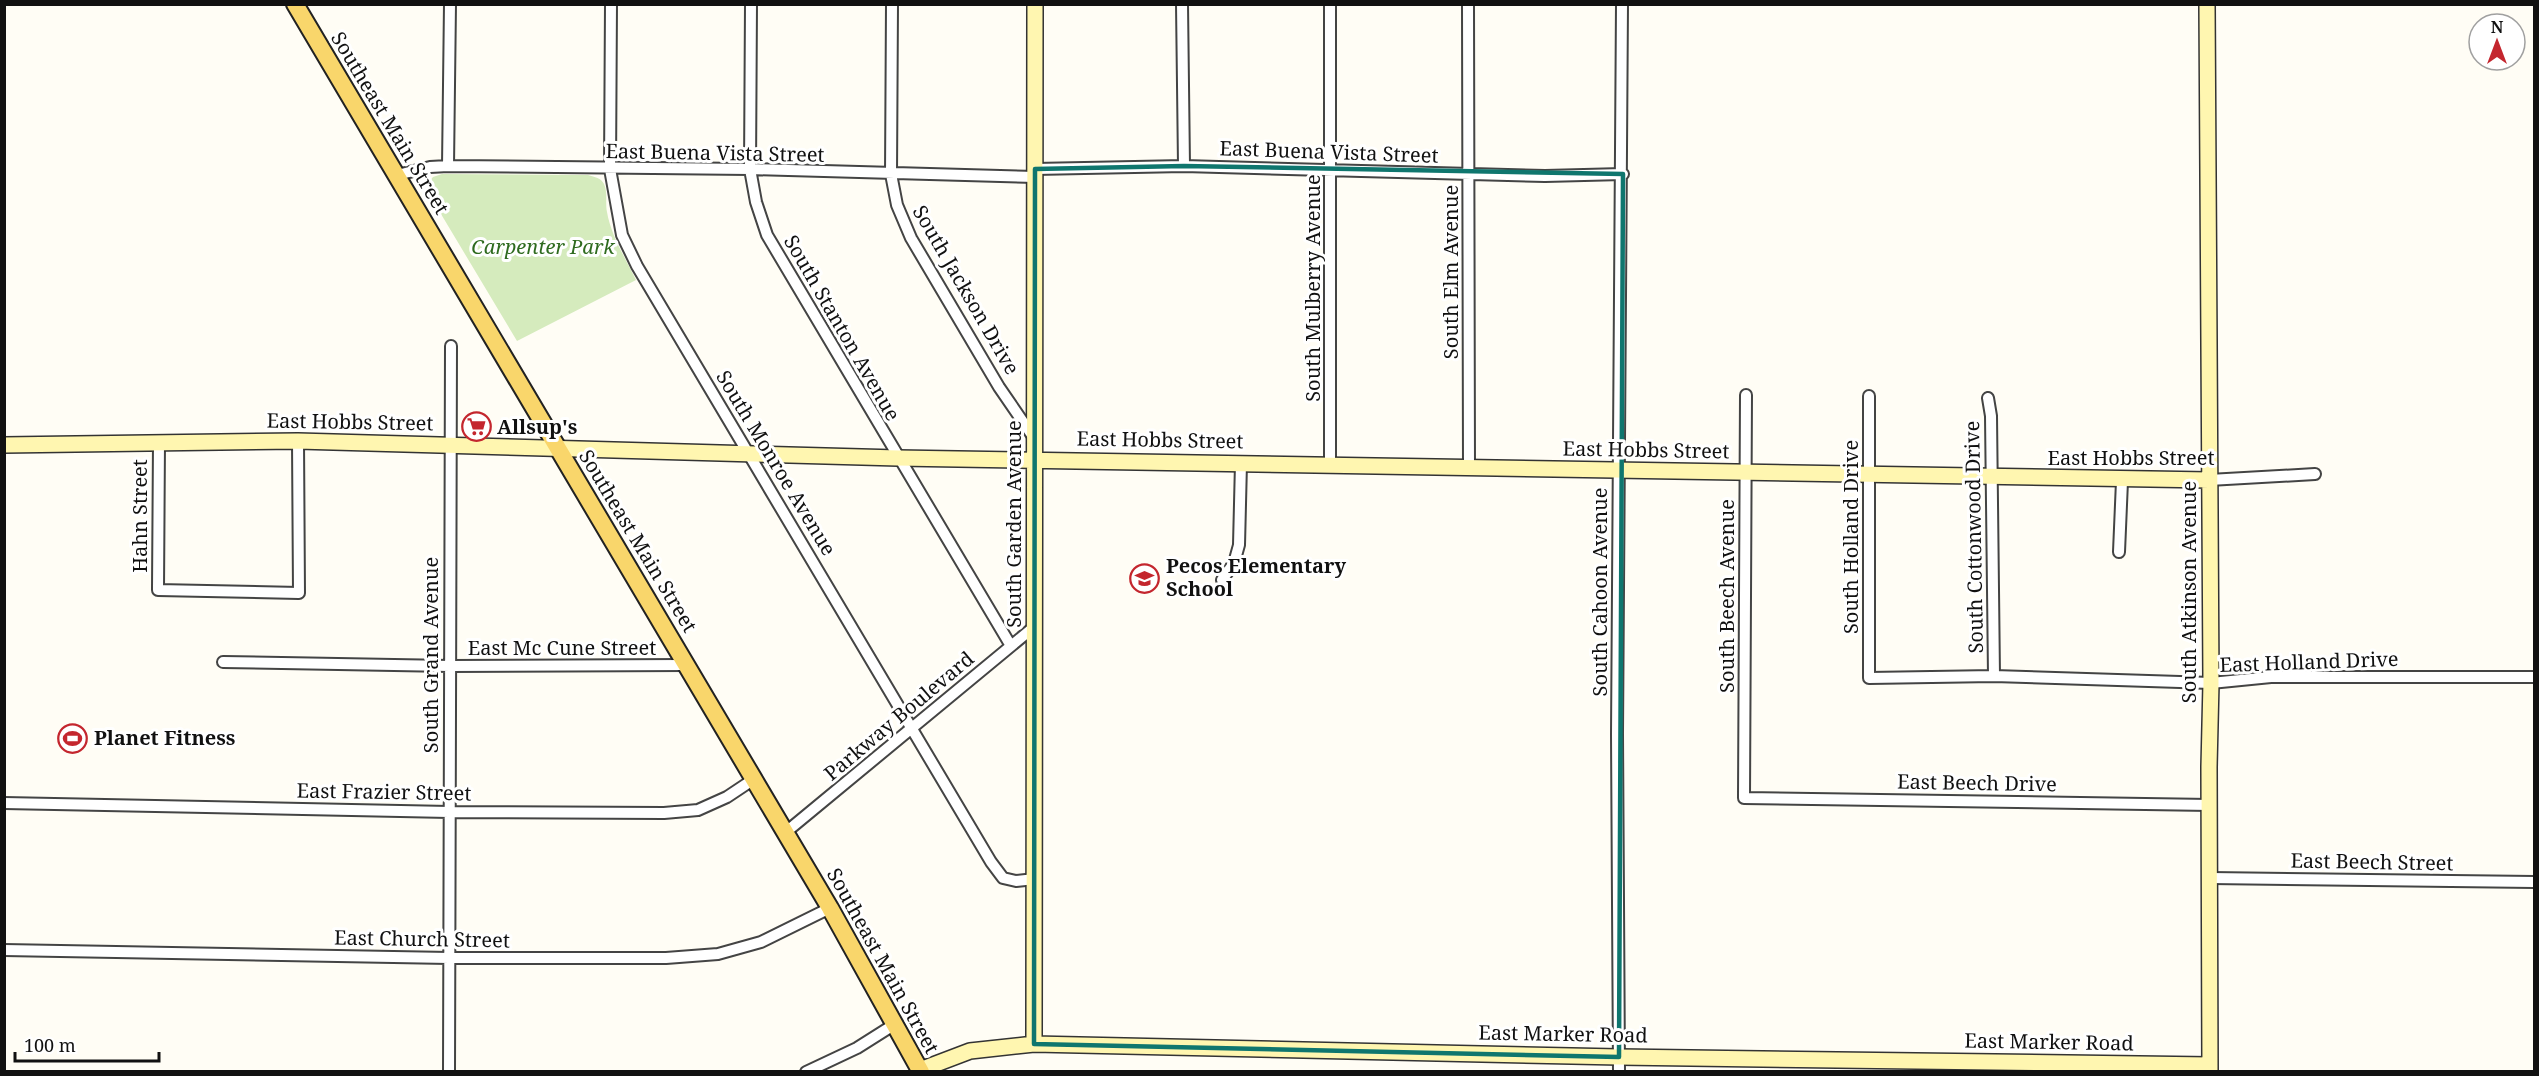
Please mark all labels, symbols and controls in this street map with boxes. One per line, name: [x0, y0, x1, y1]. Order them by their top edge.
north arrow: [2467, 12, 2527, 72]
text: N: [2491, 16, 2504, 38]
street label: Southeast Main Street: [325, 26, 456, 219]
street label: East Buena Vista Street: [1219, 134, 1439, 169]
street label: East Buena Vista Street: [605, 137, 825, 168]
street label: South Mulberry Avenue: [1299, 174, 1326, 402]
street label: South Elm Avenue: [1437, 185, 1464, 359]
street label: South Jackson Drive: [907, 200, 1026, 379]
street label: South Stanton Avenue: [778, 230, 907, 426]
park label: Carpenter Park: [471, 233, 615, 260]
street label: South Monroe Avenue: [710, 365, 842, 560]
street label: East Hobbs Street: [266, 407, 434, 436]
supermarket icon: Allsup's: [460, 411, 492, 443]
place label: Allsup's: [497, 413, 577, 440]
street label: South Garden Avenue: [1000, 420, 1027, 628]
street label: South Cottonwood Drive: [1958, 420, 1989, 654]
street label: East Hobbs Street: [1076, 425, 1244, 454]
street label: East Hobbs Street: [1562, 435, 1730, 464]
street label: South Holland Drive: [1837, 440, 1864, 634]
street label: Southeast Main Street: [573, 444, 704, 637]
street label: East Hobbs Street: [2048, 444, 2214, 471]
street label: Hahn Street: [126, 459, 153, 573]
street label: South Atkinson Avenue: [2175, 481, 2202, 703]
street label: South Cahoon Avenue: [1586, 488, 1613, 696]
street label: South Beech Avenue: [1713, 499, 1740, 693]
place label: Pecos Elementary School: [1166, 552, 1346, 602]
street label: South Grand Avenue: [417, 557, 444, 753]
school or university icon: Pecos Elementary School: [1129, 562, 1161, 594]
street label: East Mc Cune Street: [468, 634, 656, 661]
street label: Parkway Boulevard: [818, 645, 979, 786]
street label: East Holland Drive: [2219, 645, 2399, 678]
sports icon: Planet Fitness: [57, 722, 89, 754]
place label: Planet Fitness: [94, 724, 235, 751]
street label: East Beech Drive: [1897, 768, 2057, 797]
street label: East Frazier Street: [296, 776, 472, 807]
street label: East Beech Street: [2290, 847, 2454, 876]
street label: Southeast Main Street: [821, 863, 946, 1058]
street label: East Church Street: [334, 923, 510, 954]
street label: East Marker Road: [1478, 1019, 1648, 1048]
scale bar: [15, 1025, 159, 1063]
street label: East Marker Road: [1964, 1027, 2134, 1056]
text: 100 m: [24, 1033, 76, 1057]

